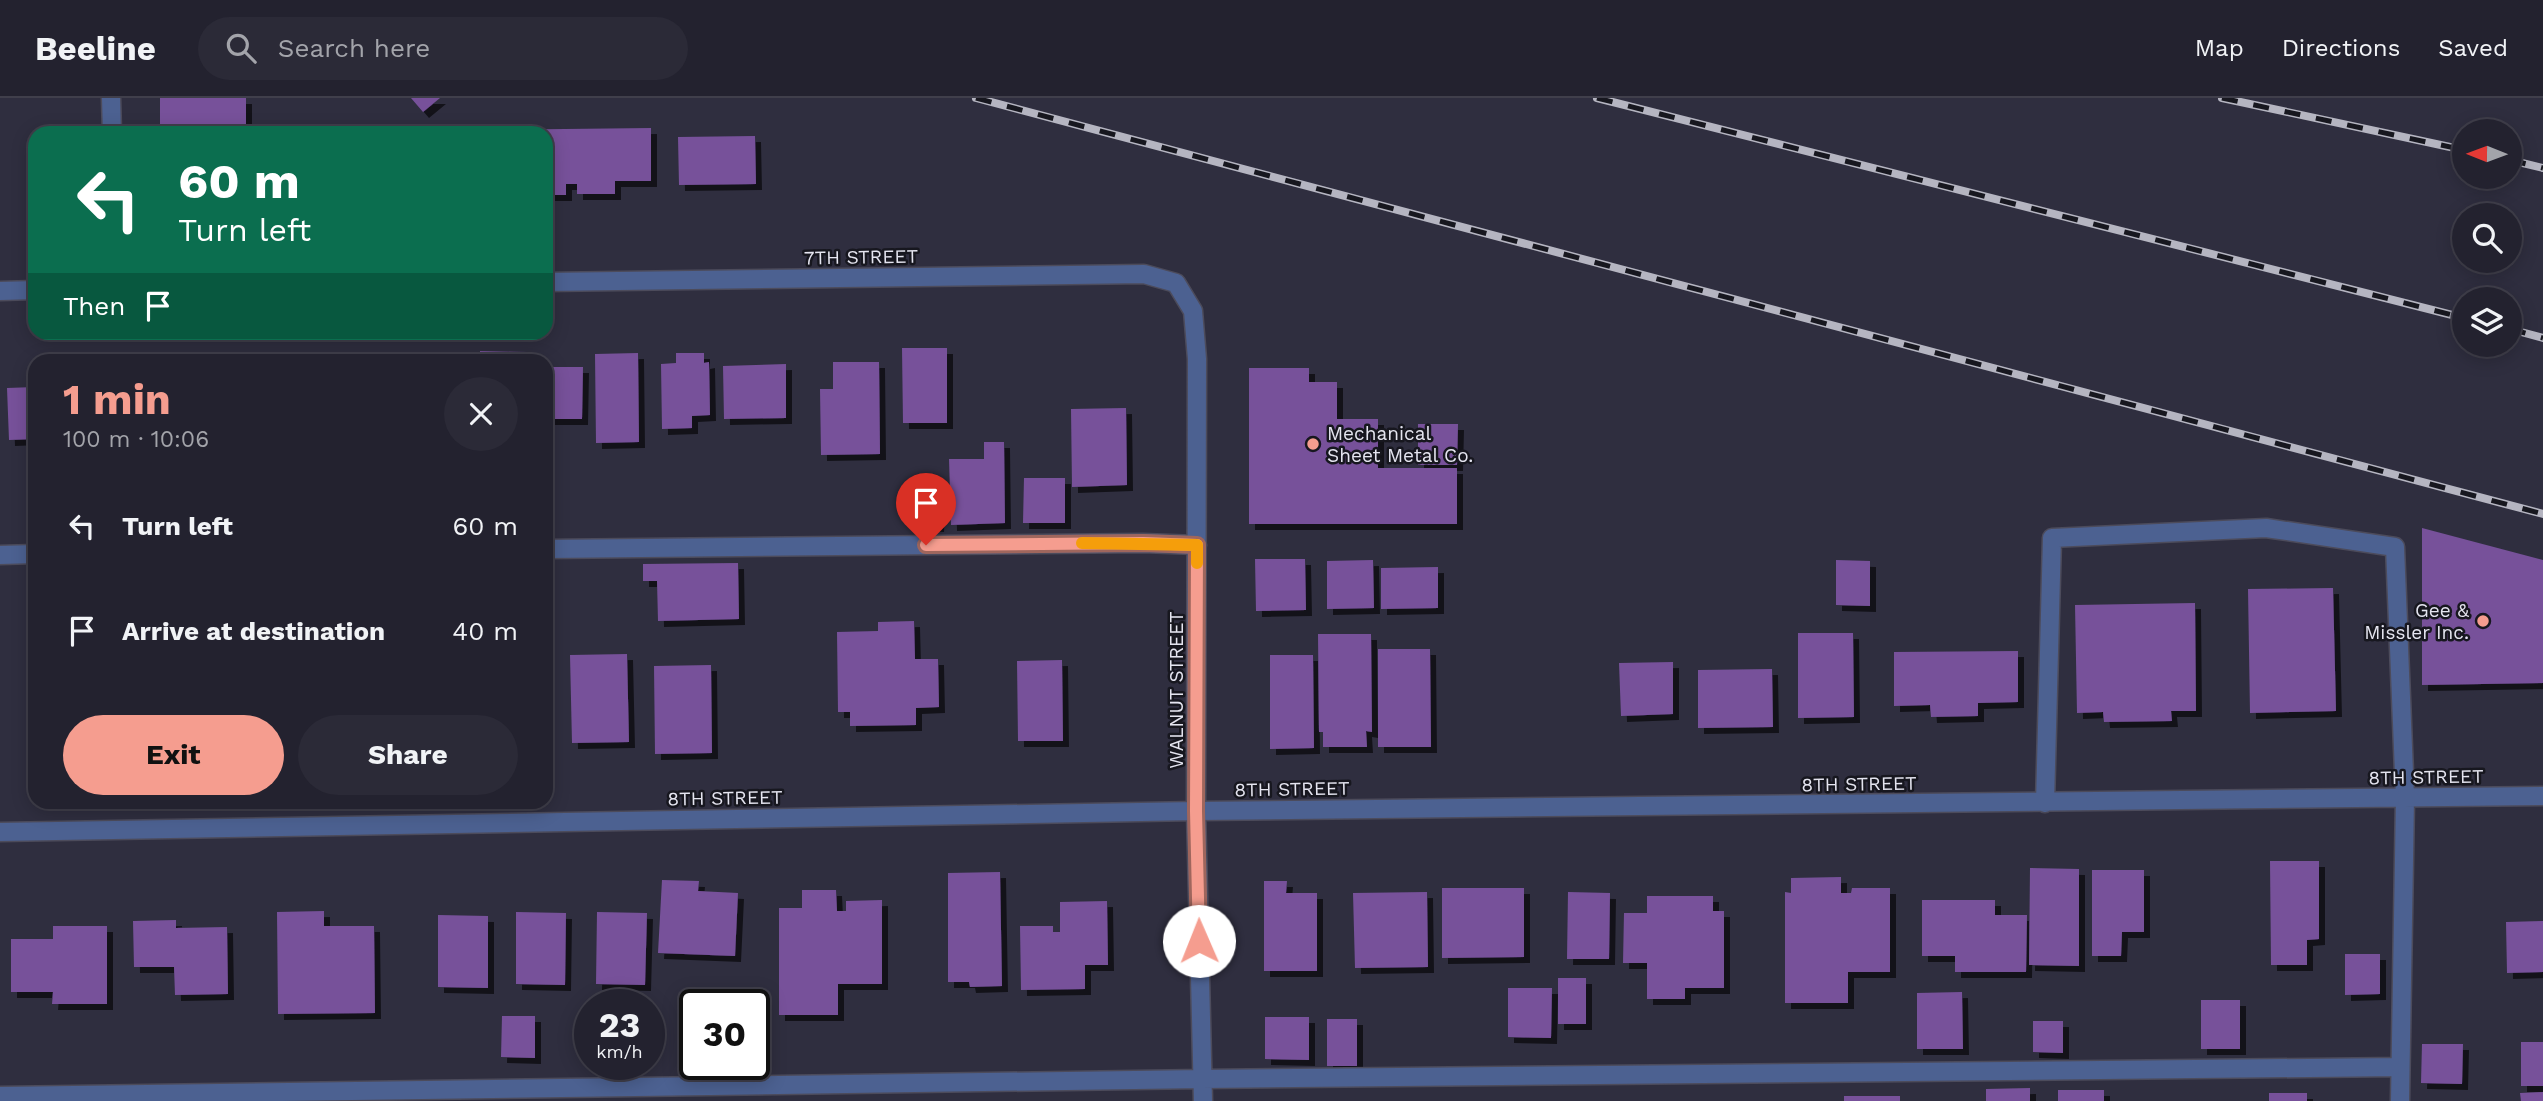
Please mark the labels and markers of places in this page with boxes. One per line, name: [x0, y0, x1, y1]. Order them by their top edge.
place label: Mechanical Sheet Metal Co.: [1327, 422, 1473, 467]
marker: Mechanical Sheet Metal Co.: [1305, 436, 1321, 452]
pin: [896, 473, 956, 545]
place label: Gee & Missler Inc.: [2364, 599, 2469, 644]
marker: Gee & Missler Inc.: [2475, 613, 2491, 629]

